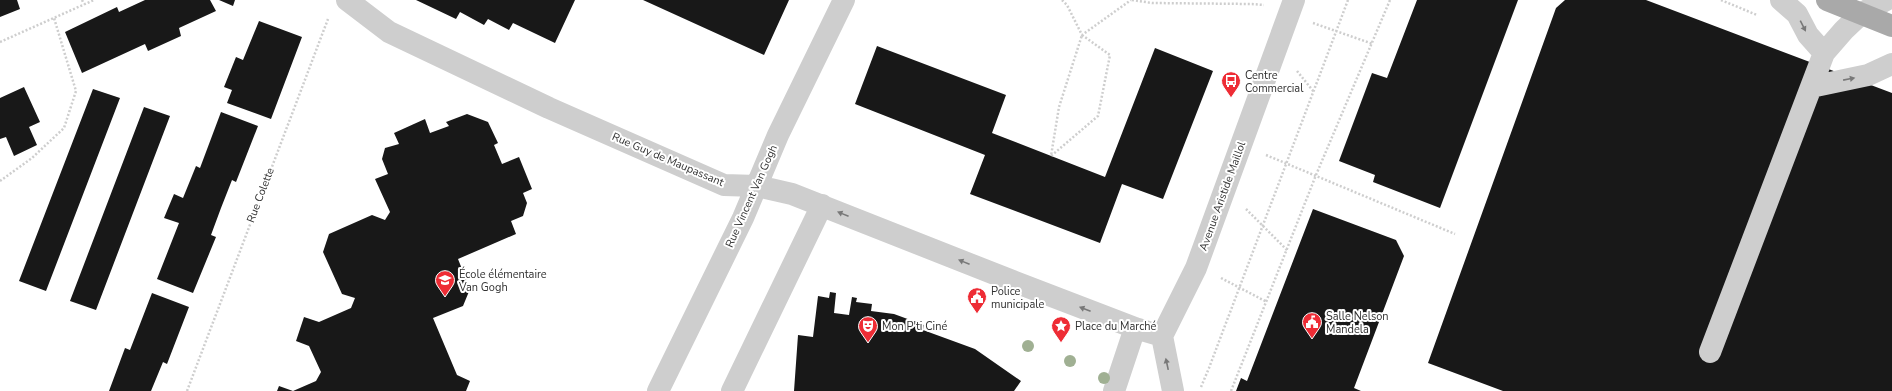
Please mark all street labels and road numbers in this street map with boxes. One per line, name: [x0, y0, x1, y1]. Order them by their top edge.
street label: Rue Guy de Maupassant: [610, 129, 726, 190]
street label: Avenue Aristide Maillol: [1196, 139, 1249, 253]
street label: Rue Vincent Van Gogh: [722, 142, 781, 250]
street label: Rue Colette: [243, 165, 278, 225]

